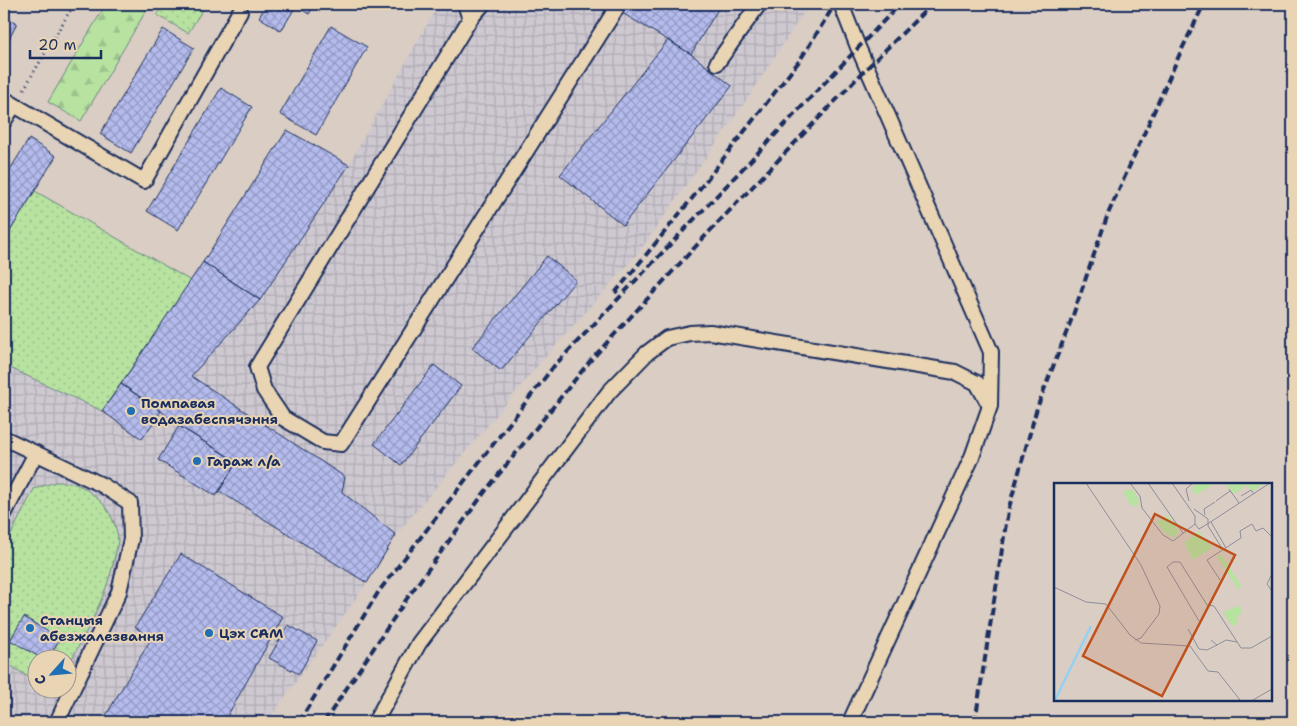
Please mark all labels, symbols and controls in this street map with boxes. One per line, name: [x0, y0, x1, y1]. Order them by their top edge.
scale bar: [30, 28, 101, 60]
text: 20 m: [38, 35, 77, 55]
place label: Помпавая водазабеспячэння: [141, 394, 278, 428]
marker: Помпавая водазабеспячэння: [125, 405, 137, 417]
place label: Гараж л/а: [207, 452, 281, 470]
marker: Гараж л/а: [191, 455, 203, 467]
inset map: [1054, 483, 1272, 701]
place label: Станцыя абезжалезвання: [40, 611, 164, 645]
marker: Станцыя абезжалезвання: [24, 622, 36, 634]
place label: Цэх САМ: [219, 624, 284, 642]
marker: Цэх САМ: [203, 627, 215, 639]
north arrow: [28, 648, 78, 698]
text: С: [30, 672, 50, 688]

